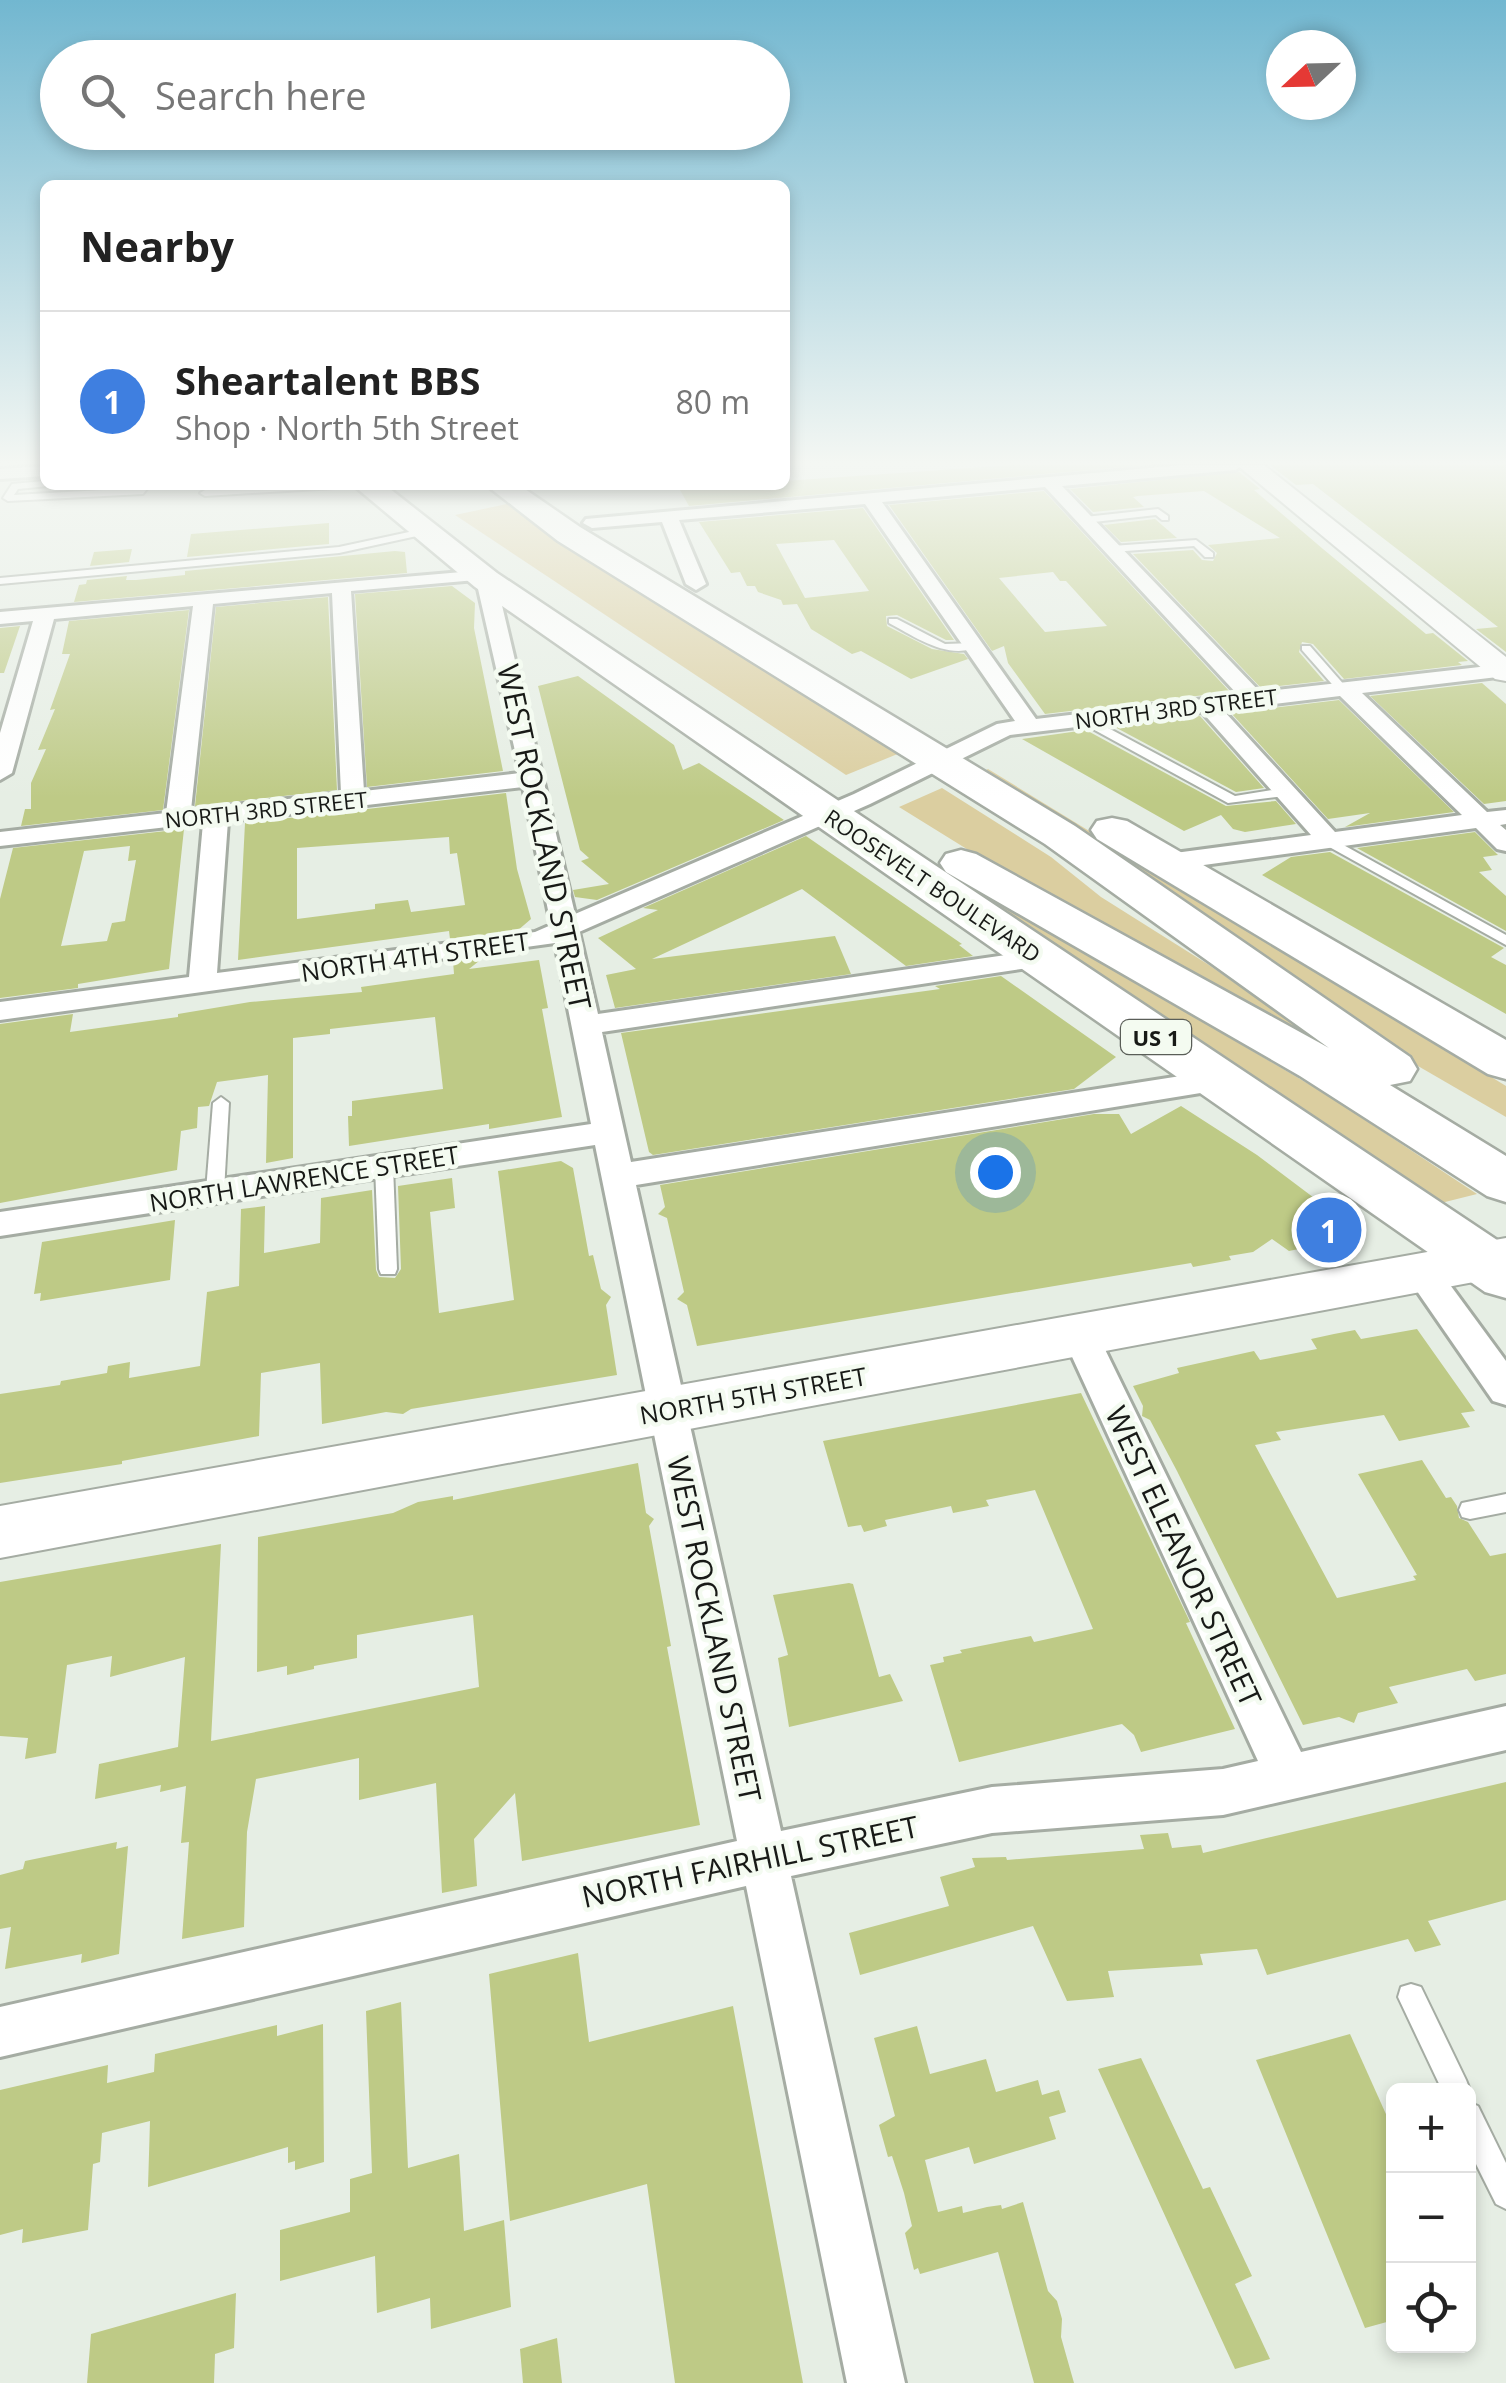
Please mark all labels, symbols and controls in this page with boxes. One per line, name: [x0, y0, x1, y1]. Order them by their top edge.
north arrow: [1266, 30, 1356, 120]
search box: [40, 40, 790, 150]
icon: search: [75, 68, 130, 123]
text: Search here: [155, 69, 367, 121]
text: Nearby: [80, 217, 234, 274]
text: Sheartalent BBS: [175, 354, 480, 406]
text: 1: [103, 380, 122, 423]
text: 80 m: [675, 380, 750, 423]
text: Shop · North 5th Street: [175, 406, 519, 449]
street label: WEST ROCKLAND STREET: [488, 660, 602, 1014]
street label: NORTH 3RD STREET: [1073, 681, 1279, 735]
street label: NORTH 3RD STREET: [163, 783, 369, 835]
street label: ROOSEVELT BOULEVARD: [819, 801, 1047, 969]
street label: NORTH 4TH STREET: [299, 923, 531, 989]
road number: US 1: [1121, 1020, 1191, 1054]
street label: NORTH LAWRENCE STREET: [147, 1137, 461, 1219]
your location: [970, 1147, 1021, 1198]
pin: 1: [1296, 1192, 1362, 1268]
street label: NORTH 5TH STREET: [637, 1358, 869, 1432]
street label: WEST ELEANOR STREET: [1096, 1399, 1272, 1713]
street label: WEST ROCKLAND STREET: [658, 1452, 772, 1806]
street label: NORTH FAIRHILL STREET: [578, 1805, 923, 1917]
map controls: [1386, 2083, 1476, 2353]
button: +: [1386, 2083, 1476, 2173]
button: −: [1386, 2173, 1476, 2263]
button: locate: [1386, 2263, 1476, 2353]

